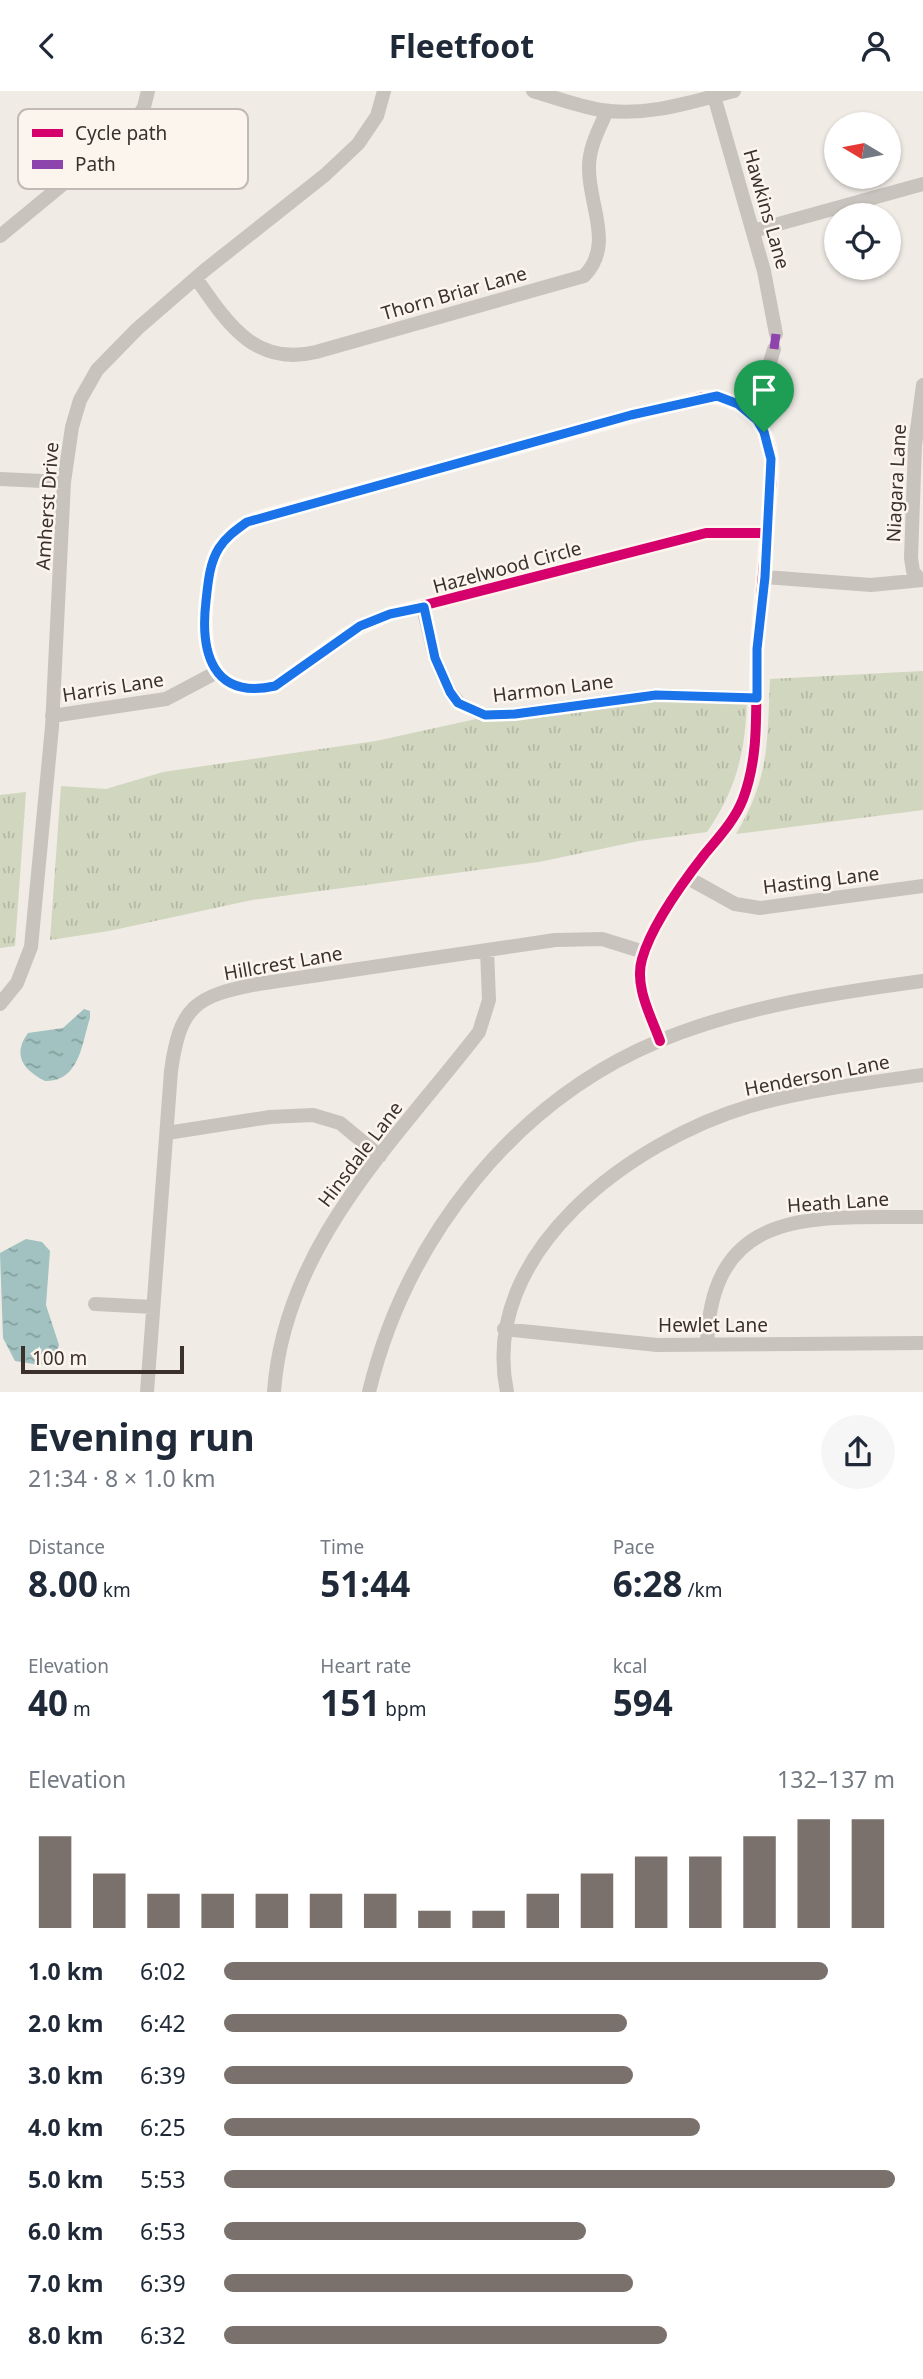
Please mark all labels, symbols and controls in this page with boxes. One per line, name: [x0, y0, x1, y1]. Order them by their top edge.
text: Fleetfoot: [389, 24, 534, 67]
icon: back: [28, 27, 66, 65]
icon: person: [857, 27, 895, 65]
legend: [18, 109, 248, 189]
north arrow: [824, 112, 901, 189]
map controls: [824, 112, 901, 280]
text: Cycle path: [75, 120, 167, 146]
street label: Hawkins Lane: [737, 146, 797, 272]
text: Path: [75, 151, 116, 177]
button: locate: [824, 203, 901, 280]
street label: Thorn Briar Lane: [378, 260, 530, 326]
pin: [734, 360, 794, 432]
icon: arrive: [745, 371, 783, 409]
street label: Niagara Lane: [880, 423, 912, 543]
street label: Amherst Drive: [30, 441, 64, 571]
street label: Hazelwood Circle: [430, 535, 584, 599]
street label: Harris Lane: [60, 666, 166, 708]
street label: Harmon Lane: [491, 668, 615, 708]
street label: Hasting Lane: [761, 860, 881, 900]
street label: Hillcrest Lane: [222, 940, 344, 986]
street label: Henderson Lane: [742, 1048, 892, 1102]
street label: Hinsdale Lane: [312, 1096, 408, 1212]
street label: Heath Lane: [786, 1185, 890, 1219]
street label: Hewlet Lane: [658, 1312, 768, 1338]
scale bar: [21, 1343, 184, 1375]
text: 100 m: [32, 1345, 87, 1371]
text: Evening run: [28, 1410, 255, 1462]
button: share: [821, 1415, 895, 1489]
text: 21:34 · 8 × 1.0 km: [28, 1462, 215, 1494]
text: Distance: [28, 1534, 105, 1560]
text: Time: [320, 1534, 364, 1560]
text: Pace: [613, 1534, 655, 1560]
text: 8.00: [28, 1560, 98, 1607]
text: 51:44: [320, 1560, 410, 1607]
text: 6:28: [613, 1560, 683, 1607]
text: km: [98, 1577, 131, 1603]
text: /km: [683, 1577, 722, 1603]
text: Elevation: [28, 1653, 109, 1679]
text: Heart rate: [320, 1653, 411, 1679]
text: kcal: [613, 1653, 647, 1679]
text: 40: [28, 1679, 68, 1726]
text: 151: [320, 1679, 380, 1726]
text: 594: [613, 1679, 673, 1726]
text: m: [68, 1696, 91, 1722]
text: bpm: [380, 1696, 426, 1722]
text: Elevation: [28, 1763, 126, 1795]
text: 132–137 m: [777, 1763, 895, 1795]
text: 1.0 km: [28, 1955, 103, 1987]
text: 6:02: [140, 1955, 186, 1987]
text: 2.0 km: [28, 2007, 103, 2039]
text: 6:42: [140, 2007, 186, 2039]
text: 3.0 km: [28, 2059, 103, 2091]
text: 6:39: [140, 2059, 186, 2091]
text: 4.0 km: [28, 2111, 103, 2143]
text: 6:25: [140, 2111, 186, 2143]
text: 5.0 km: [28, 2163, 103, 2195]
text: 5:53: [140, 2163, 186, 2195]
text: 6.0 km: [28, 2215, 103, 2247]
text: 6:53: [140, 2215, 186, 2247]
text: 7.0 km: [28, 2267, 103, 2299]
text: 6:39: [140, 2267, 186, 2299]
text: 8.0 km: [28, 2319, 103, 2351]
text: 6:32: [140, 2319, 186, 2351]

